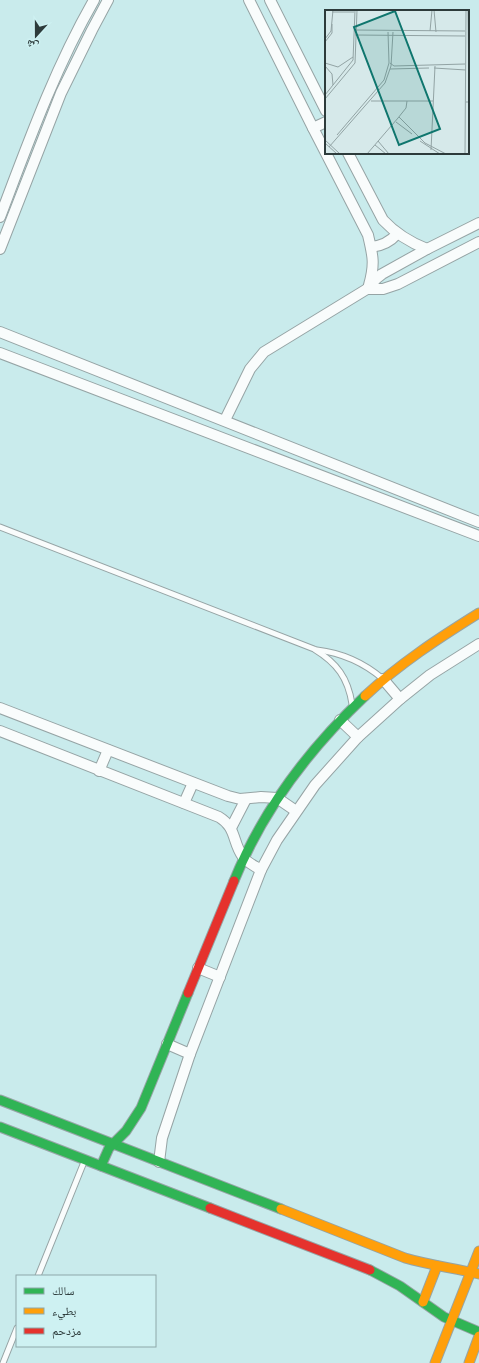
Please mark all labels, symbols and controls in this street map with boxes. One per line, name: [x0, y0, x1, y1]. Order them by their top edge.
inset map: [325, 10, 469, 154]
north arrow: [16, 16, 56, 56]
text: ش: [24, 36, 41, 55]
legend: [16, 1275, 156, 1347]
text: سالك: [52, 1282, 74, 1299]
text: بطيء: [52, 1302, 76, 1321]
text: مزدحم: [52, 1322, 81, 1339]

